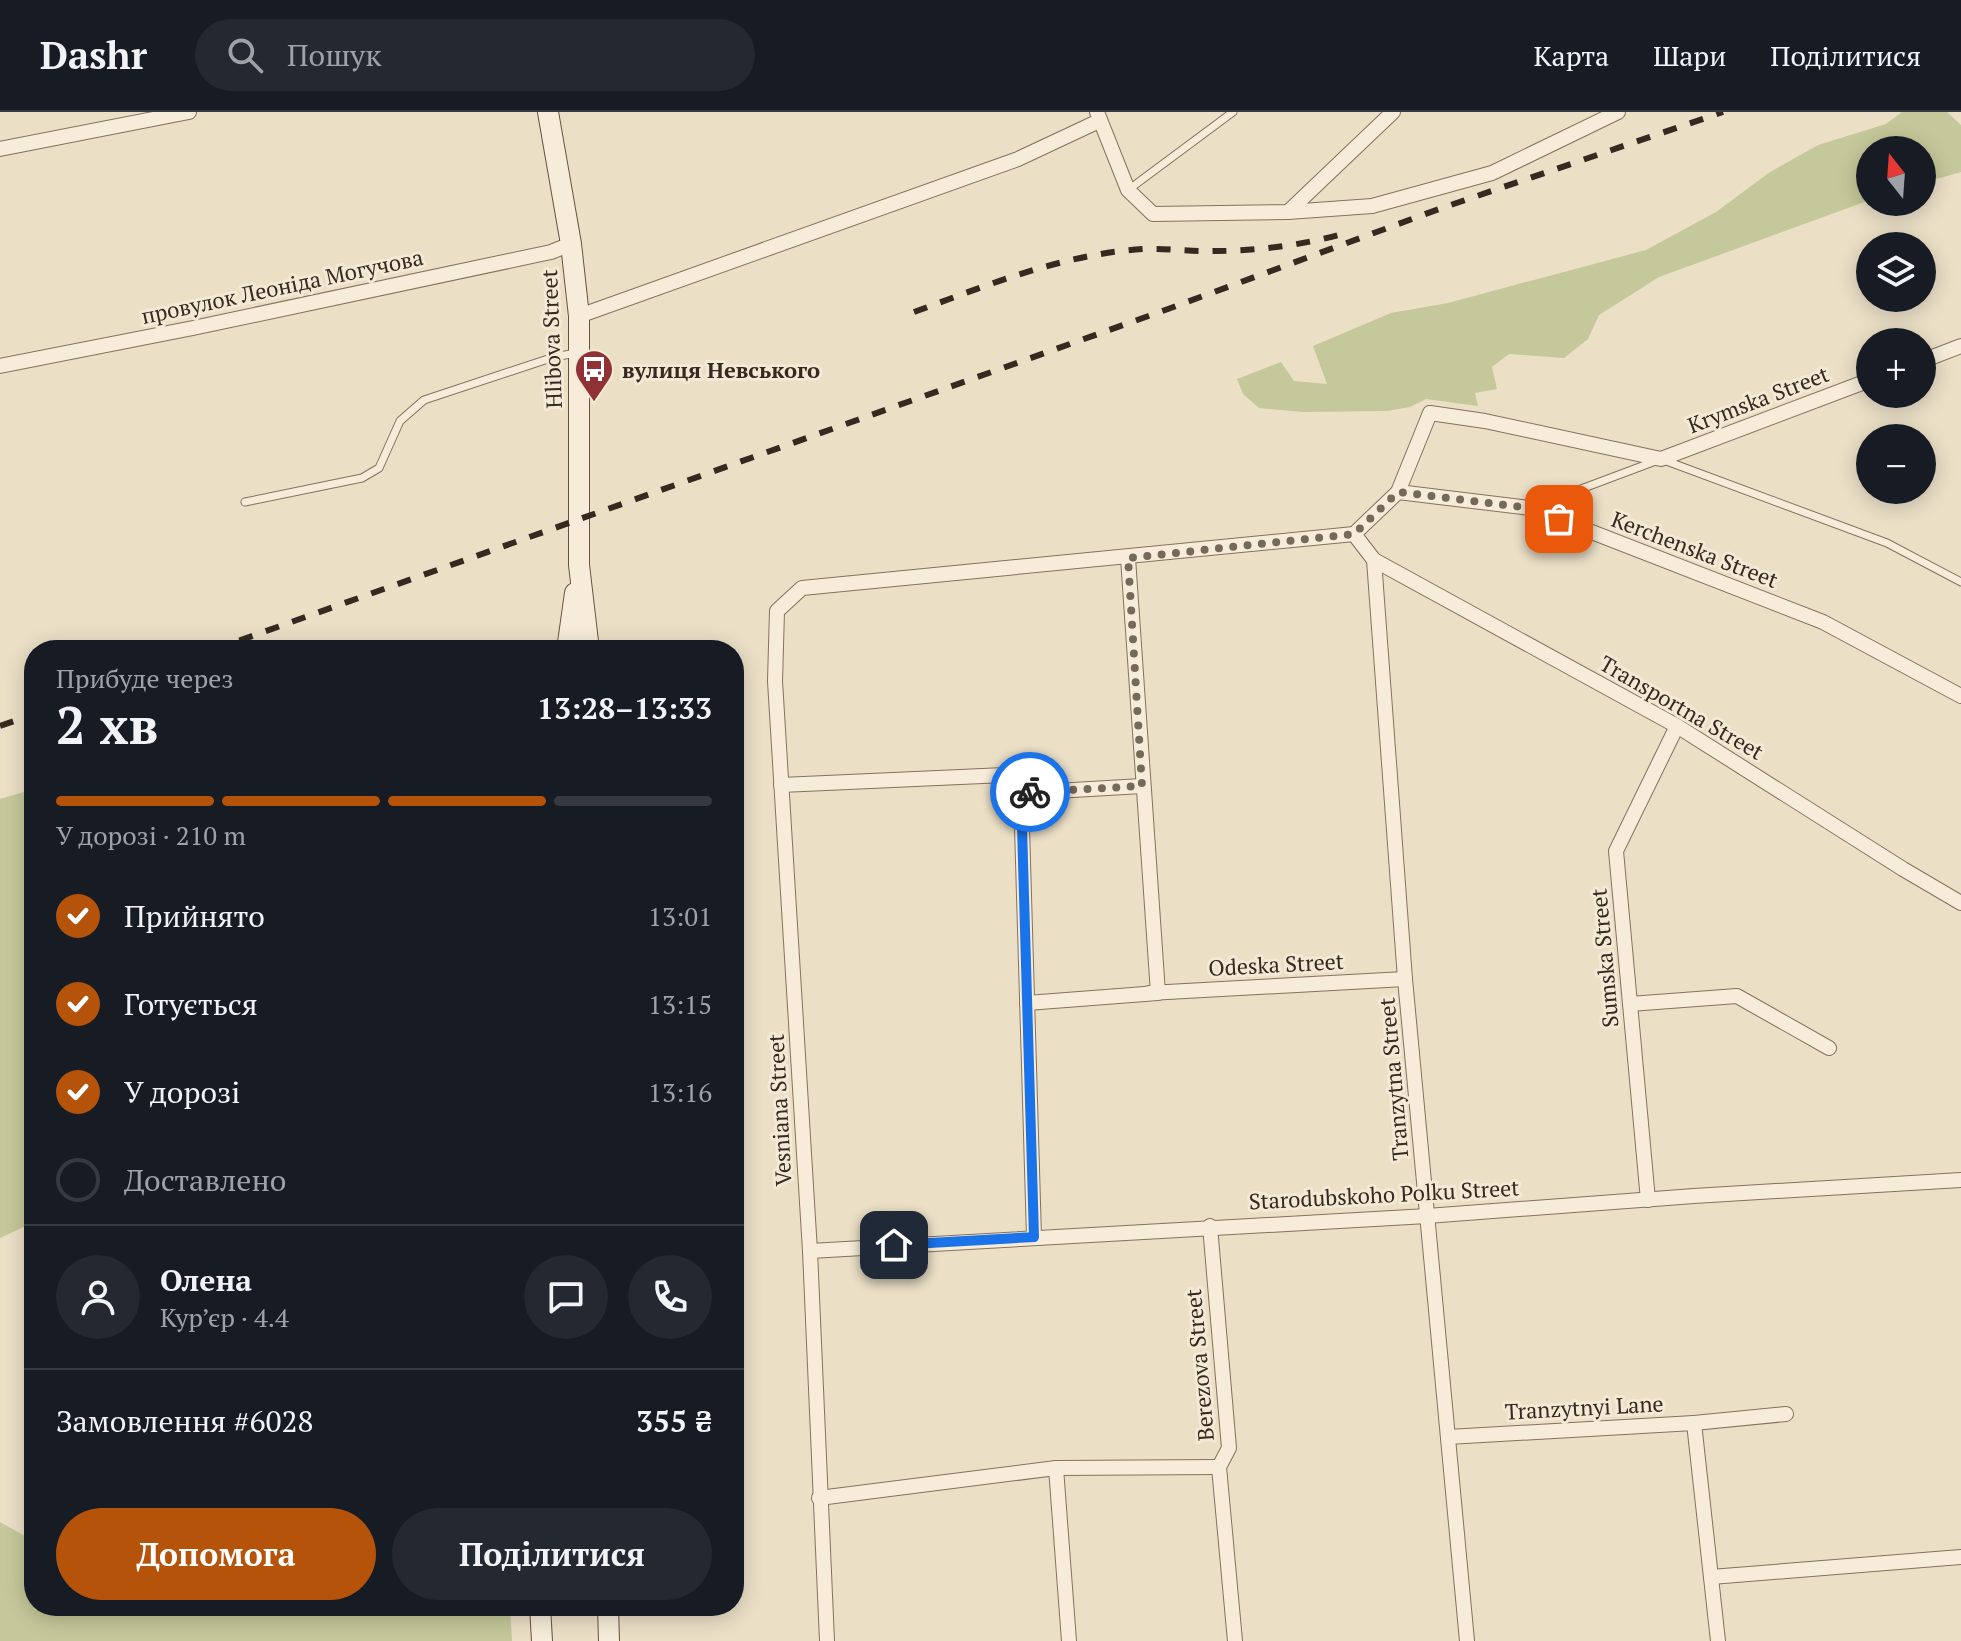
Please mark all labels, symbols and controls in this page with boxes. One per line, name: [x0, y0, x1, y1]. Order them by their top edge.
search box: [195, 19, 755, 91]
text: Dashr: [40, 30, 147, 80]
icon: search: [223, 33, 267, 77]
text: Пошук: [287, 35, 382, 75]
text: Карта: [1534, 37, 1609, 74]
text: Шари: [1653, 37, 1726, 74]
text: Поділитися: [1770, 37, 1921, 74]
north arrow: [1856, 136, 1936, 216]
map controls: [1856, 136, 1936, 504]
button: layers: [1856, 232, 1936, 312]
street label: провулок Леоніда Могучова: [138, 242, 426, 330]
street label: Hlibova Street: [534, 269, 568, 409]
button: +: [1856, 328, 1936, 408]
bus stop icon: вулиця Невського: [573, 348, 615, 403]
place label: вулиця Невського: [622, 355, 820, 384]
street label: Krymska Street: [1683, 359, 1833, 439]
button: −: [1856, 424, 1936, 504]
pin: [1525, 485, 1593, 553]
icon: bag: [1537, 497, 1581, 541]
street label: Kerchenska Street: [1608, 504, 1782, 594]
street label: Transportna Street: [1595, 648, 1769, 766]
text: Прибуде через: [56, 661, 234, 695]
text: 13:28–13:33: [537, 688, 712, 728]
text: 2 хв: [56, 690, 158, 759]
courier: [990, 752, 1070, 832]
icon: bike: [1008, 770, 1052, 814]
text: У дорозі · 210 m: [56, 818, 246, 852]
street label: Sumska Street: [1583, 887, 1625, 1029]
icon: check: [56, 894, 100, 938]
text: Прийнято: [124, 896, 265, 936]
text: 13:01: [648, 899, 712, 933]
street label: Odeska Street: [1208, 946, 1344, 982]
icon: check: [56, 982, 100, 1026]
text: Готується: [124, 984, 258, 1024]
text: 13:15: [648, 987, 712, 1021]
street label: Tranzytna Street: [1371, 996, 1415, 1162]
street label: Vesniana Street: [761, 1033, 797, 1187]
icon: check: [56, 1070, 100, 1114]
text: У дорозі: [124, 1072, 240, 1112]
text: 13:16: [648, 1075, 712, 1109]
text: Доставлено: [124, 1160, 286, 1200]
street label: Starodubskoho Polku Street: [1248, 1172, 1520, 1216]
pin: [860, 1211, 928, 1279]
icon: home: [872, 1223, 916, 1267]
button: person: [56, 1255, 140, 1339]
button: chat: [524, 1255, 608, 1339]
button: phone: [628, 1255, 712, 1339]
text: Олена: [160, 1260, 252, 1300]
street label: Berezova Street: [1178, 1288, 1220, 1442]
text: Кур’єр · 4.4: [160, 1300, 289, 1334]
street label: Tranzytnyi Lane: [1504, 1388, 1664, 1426]
text: Замовлення #6028: [56, 1401, 313, 1441]
text: 355 ₴: [636, 1401, 712, 1441]
button: Допомога: [56, 1508, 376, 1600]
button: Поділитися: [392, 1508, 712, 1600]

